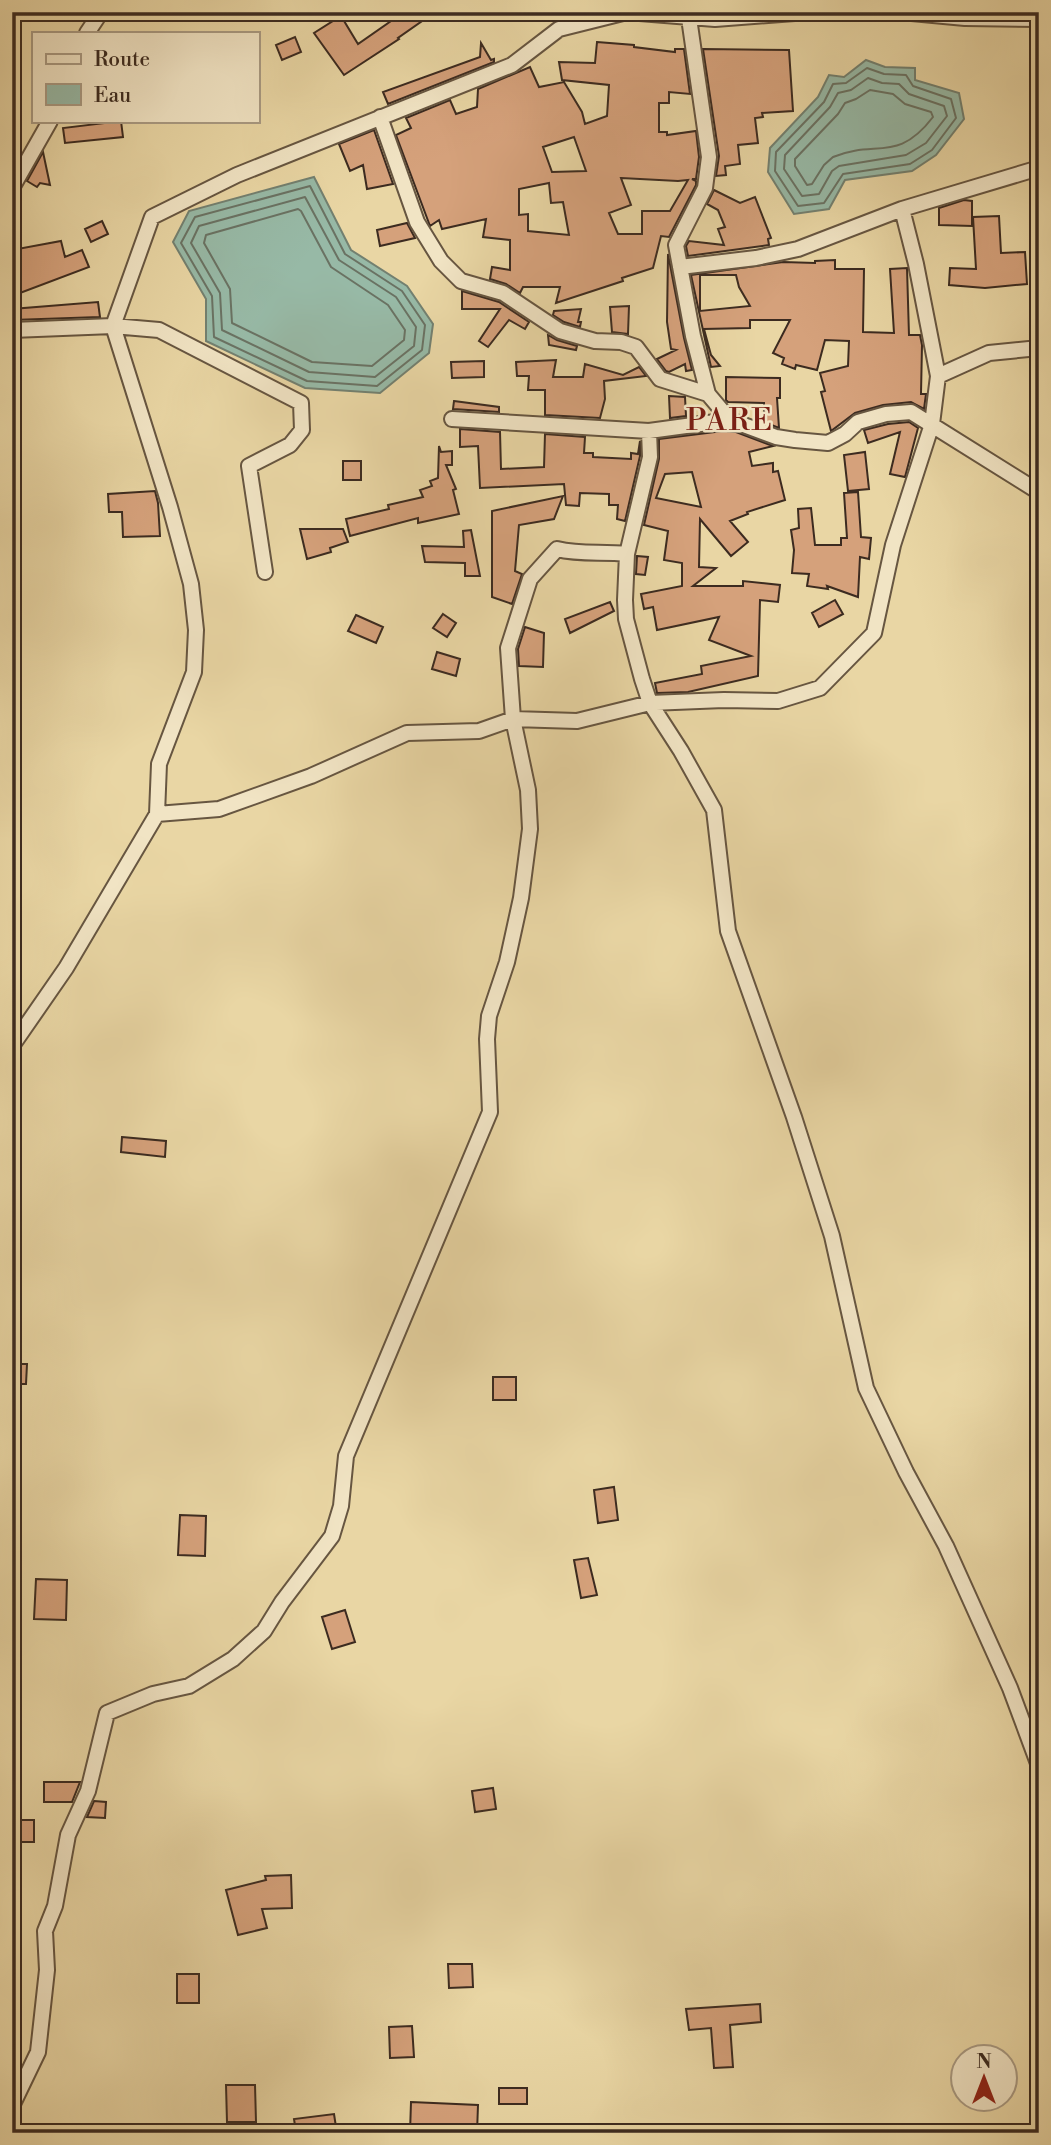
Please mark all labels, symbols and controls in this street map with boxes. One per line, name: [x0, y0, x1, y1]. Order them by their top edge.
legend: [32, 32, 259, 122]
text: Route: [94, 47, 150, 73]
text: Eau: [94, 83, 131, 109]
district label: PARE: [686, 402, 774, 440]
north arrow: [950, 2044, 1020, 2114]
text: N: [976, 2050, 992, 2074]

